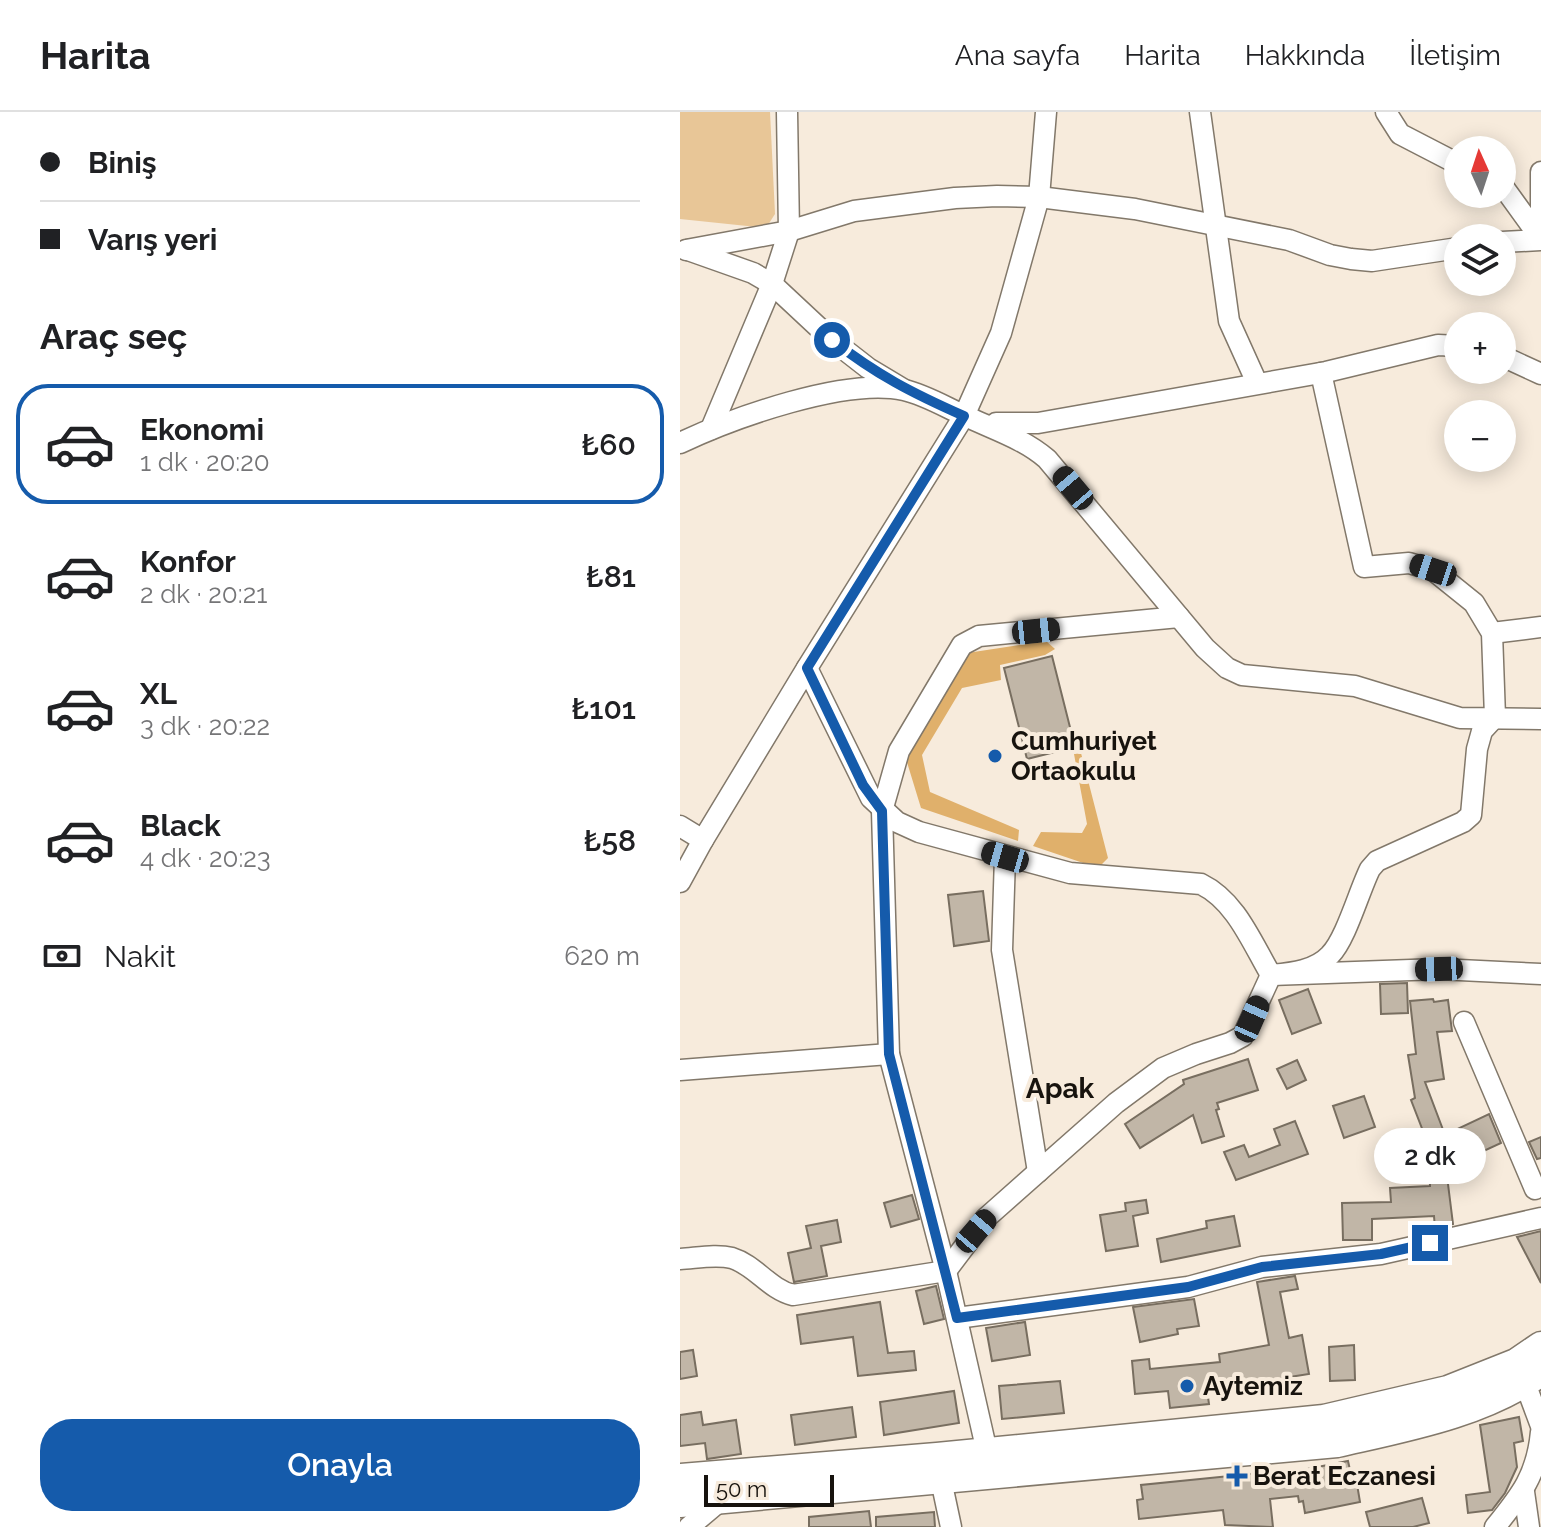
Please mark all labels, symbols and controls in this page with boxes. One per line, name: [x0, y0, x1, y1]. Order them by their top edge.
text: Harita: [40, 33, 151, 78]
text: Ana sayfa: [955, 39, 1080, 72]
text: Harita: [1124, 39, 1201, 72]
text: Hakkında: [1245, 39, 1365, 72]
text: İletişim: [1409, 39, 1501, 72]
north arrow: [1444, 136, 1516, 208]
map controls: [1444, 136, 1516, 472]
text: Biniş: [88, 145, 157, 180]
text: Varış yeri: [88, 222, 217, 257]
button: layers: [1444, 224, 1516, 296]
button: +: [1444, 312, 1516, 384]
text: Araç seç: [40, 315, 187, 357]
route start: [814, 322, 850, 358]
button: −: [1444, 400, 1516, 472]
icon: car: [44, 408, 116, 480]
text: Ekonomi: [140, 412, 264, 447]
text: ₺60: [582, 427, 636, 462]
text: 1 dk · 20:20: [140, 447, 270, 477]
car: [1048, 462, 1098, 514]
icon: car: [44, 540, 116, 612]
text: Konfor: [140, 544, 236, 579]
car: [1406, 551, 1460, 589]
text: ₺81: [586, 559, 636, 594]
text: 2 dk · 20:21: [140, 579, 267, 609]
car: [1011, 617, 1061, 645]
icon: car: [44, 672, 116, 744]
text: XL: [140, 676, 177, 711]
text: ₺101: [572, 691, 636, 726]
text: 3 dk · 20:22: [140, 711, 270, 741]
place label: Cumhuriyet Ortaokulu: [1011, 726, 1157, 786]
marker: Cumhuriyet Ortaokulu: [986, 747, 1004, 765]
icon: car: [44, 804, 116, 876]
text: Black: [140, 808, 221, 843]
text: ₺58: [584, 823, 636, 858]
car: [979, 839, 1031, 875]
text: 4 dk · 20:23: [140, 843, 271, 873]
icon: cash: [40, 934, 84, 978]
text: Nakit: [104, 939, 176, 974]
text: 620 m: [564, 941, 640, 971]
car: [1415, 956, 1463, 982]
car: [1231, 992, 1273, 1046]
district label: Apak: [1026, 1072, 1095, 1105]
callout: 2 dk: [1374, 1127, 1486, 1183]
text: 2 dk: [1404, 1141, 1456, 1171]
car: [951, 1205, 1001, 1257]
route end: [1412, 1225, 1448, 1261]
place label: Aytemiz: [1203, 1371, 1303, 1401]
marker: Aytemiz: [1178, 1377, 1196, 1395]
button: Onayla: [40, 1419, 640, 1511]
place label: Berat Eczanesi: [1253, 1461, 1436, 1491]
marker: Berat Eczanesi: [1228, 1467, 1246, 1485]
scale bar: [704, 1471, 834, 1507]
text: 50 m: [716, 1476, 767, 1502]

